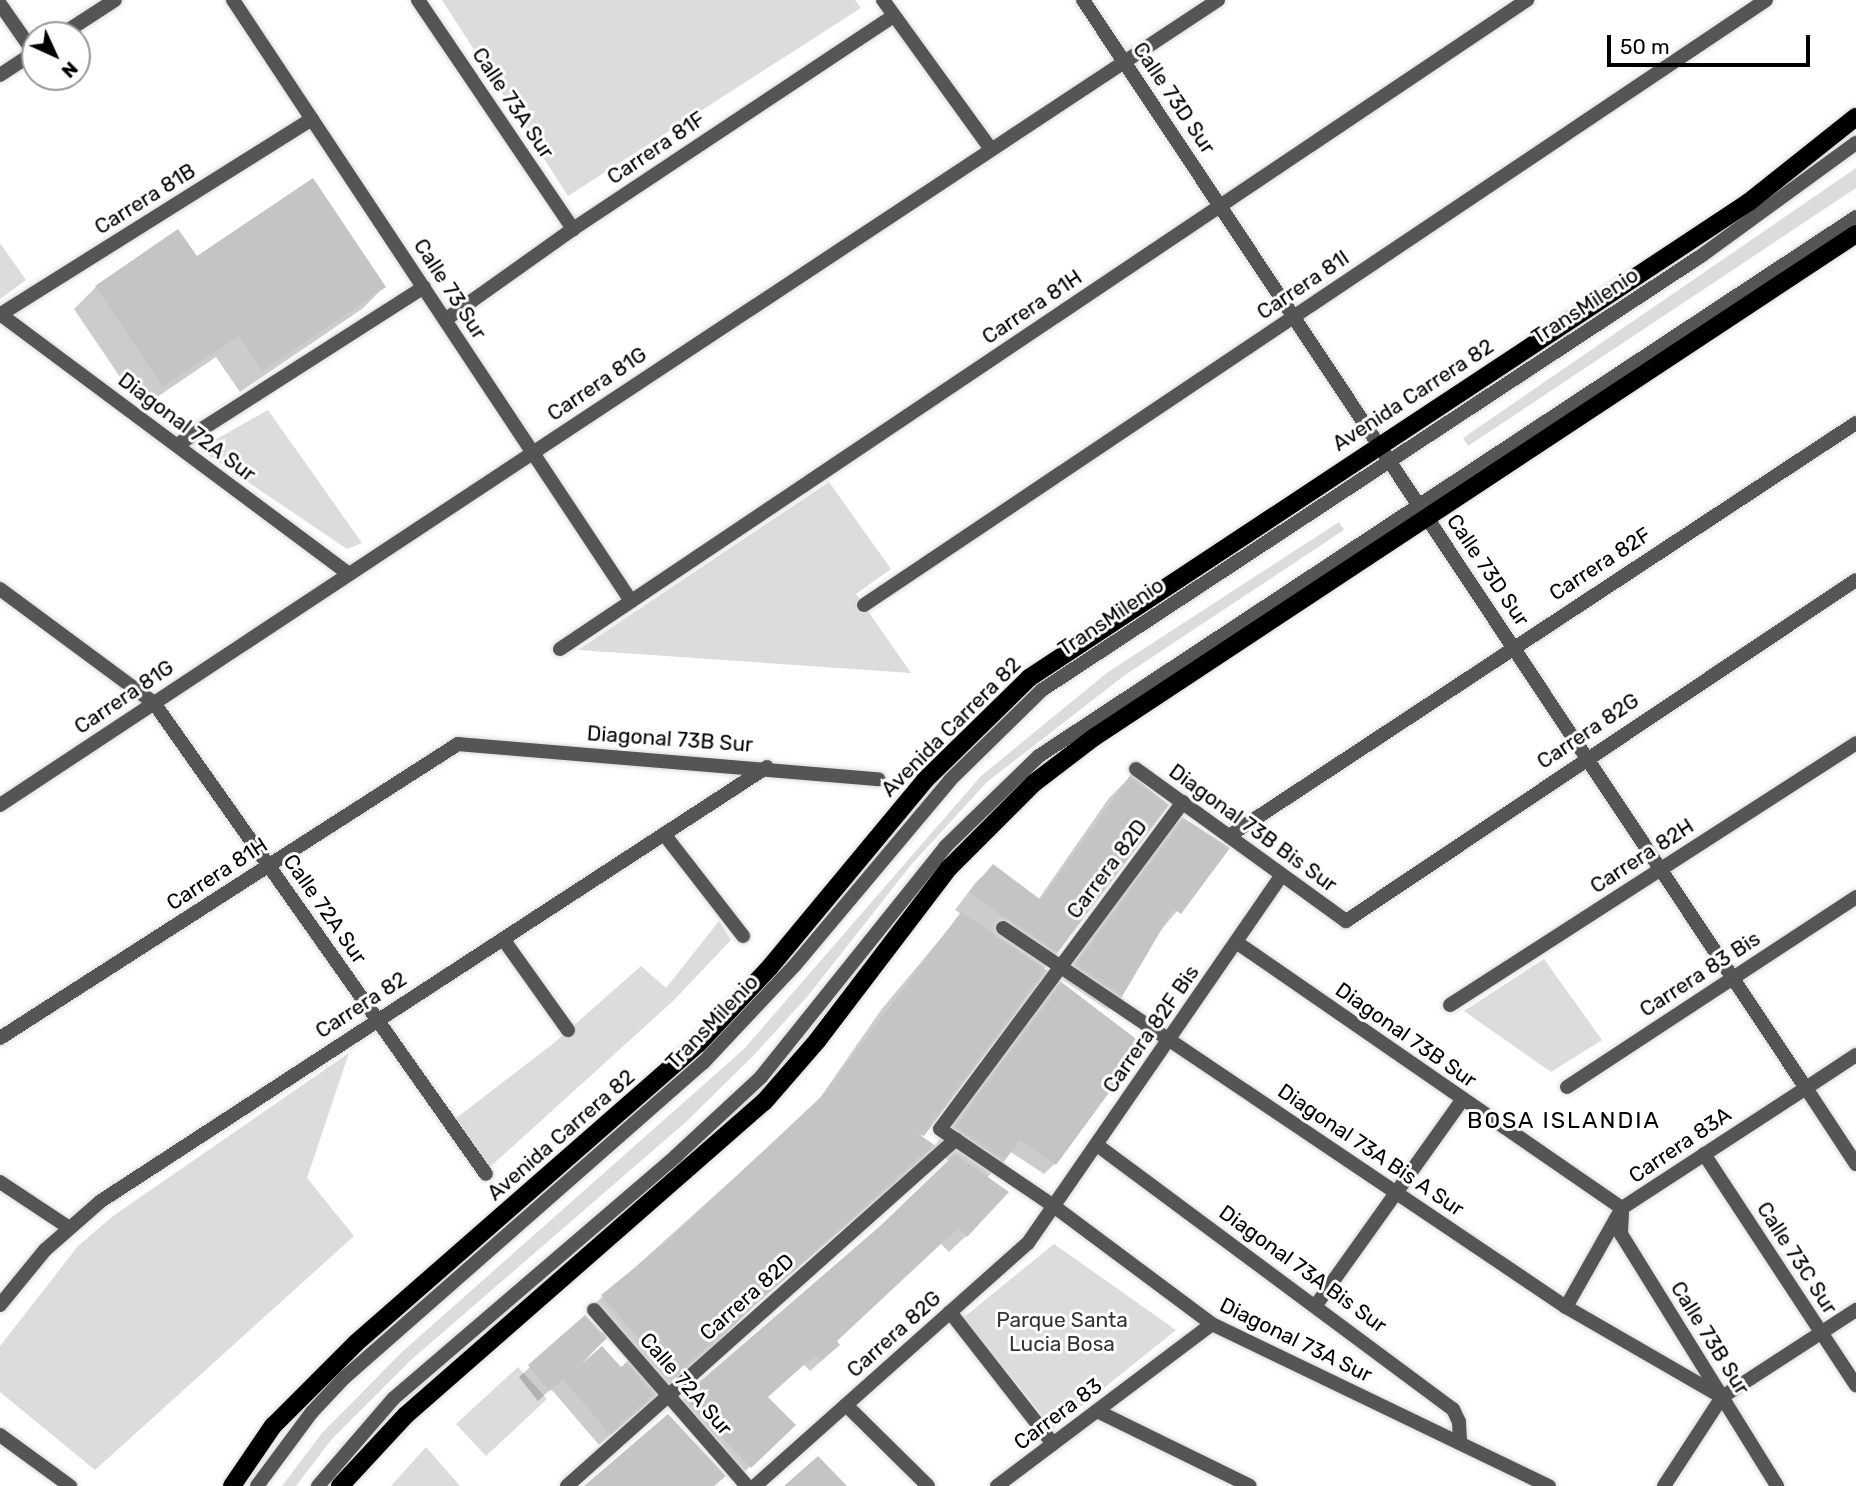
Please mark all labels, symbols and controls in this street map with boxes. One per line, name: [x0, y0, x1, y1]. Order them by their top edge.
north arrow: [21, 21, 91, 91]
scale bar: [1611, 21, 1814, 65]
text: 50 m: [1620, 34, 1670, 59]
street label: Calle 73D Sur: [1127, 37, 1221, 159]
street label: Calle 73A Sur: [466, 42, 560, 164]
text: N: [57, 57, 83, 83]
street label: Carrera 81F: [602, 106, 710, 190]
street label: Carrera 81B: [90, 158, 200, 240]
street label: Calle 73 Sur: [408, 234, 492, 344]
street label: Carrera 81I: [1252, 245, 1354, 325]
street label: TransMilenio: [1527, 262, 1643, 350]
street label: Carrera 81H: [977, 264, 1087, 350]
street label: Avenida Carrera 82: [1328, 334, 1498, 456]
street label: Carrera 81G: [543, 342, 651, 426]
street label: Diagonal 72A Sur: [113, 367, 261, 487]
street label: Calle 73D Sur: [1441, 509, 1535, 631]
street label: Carrera 82F: [1545, 522, 1655, 606]
street label: TransMilenio: [1053, 573, 1169, 661]
street label: Avenida Carrera 82: [876, 652, 1026, 802]
street label: Carrera 81G: [70, 655, 178, 739]
street label: Carrera 82G: [1532, 688, 1644, 774]
street label: Diagonal 73B Sur: [586, 721, 754, 757]
street label: Diagonal 73B Bis Sur: [1164, 759, 1342, 897]
street label: Carrera 82H: [1586, 813, 1698, 899]
street label: Carrera 82D: [1061, 814, 1153, 924]
street label: Carrera 81H: [162, 832, 272, 916]
street label: Calle 72A Sur: [278, 849, 372, 969]
street label: Carrera 83 Bis: [1635, 926, 1765, 1022]
street label: Carrera 82F Bis: [1098, 960, 1204, 1098]
street label: Carrera 82: [311, 966, 411, 1044]
street label: TransMilenio: [661, 969, 763, 1075]
street label: Diagonal 73B Sur: [1331, 977, 1481, 1093]
street label: Avenida Carrera 82: [482, 1064, 640, 1206]
street label: Diagonal 73A Bis A Sur: [1272, 1078, 1470, 1222]
street label: Carrera 83A: [1624, 1102, 1736, 1188]
district label: BOSA ISLANDIA: [1468, 1106, 1660, 1134]
street label: Calle 73C Sur: [1751, 1197, 1843, 1319]
street label: Diagonal 73A Bis Sur: [1214, 1200, 1392, 1338]
street label: Carrera 82D: [695, 1248, 799, 1346]
street label: Calle 73B Sur: [1665, 1277, 1755, 1399]
street label: Carrera 82G: [842, 1285, 946, 1383]
street label: Diagonal 73A Sur: [1216, 1292, 1376, 1388]
park label: Parque Santa Lucia Bosa: [996, 1307, 1128, 1357]
street label: Calle 72A Sur: [634, 1327, 738, 1441]
street label: Carrera 83: [1009, 1373, 1107, 1455]

